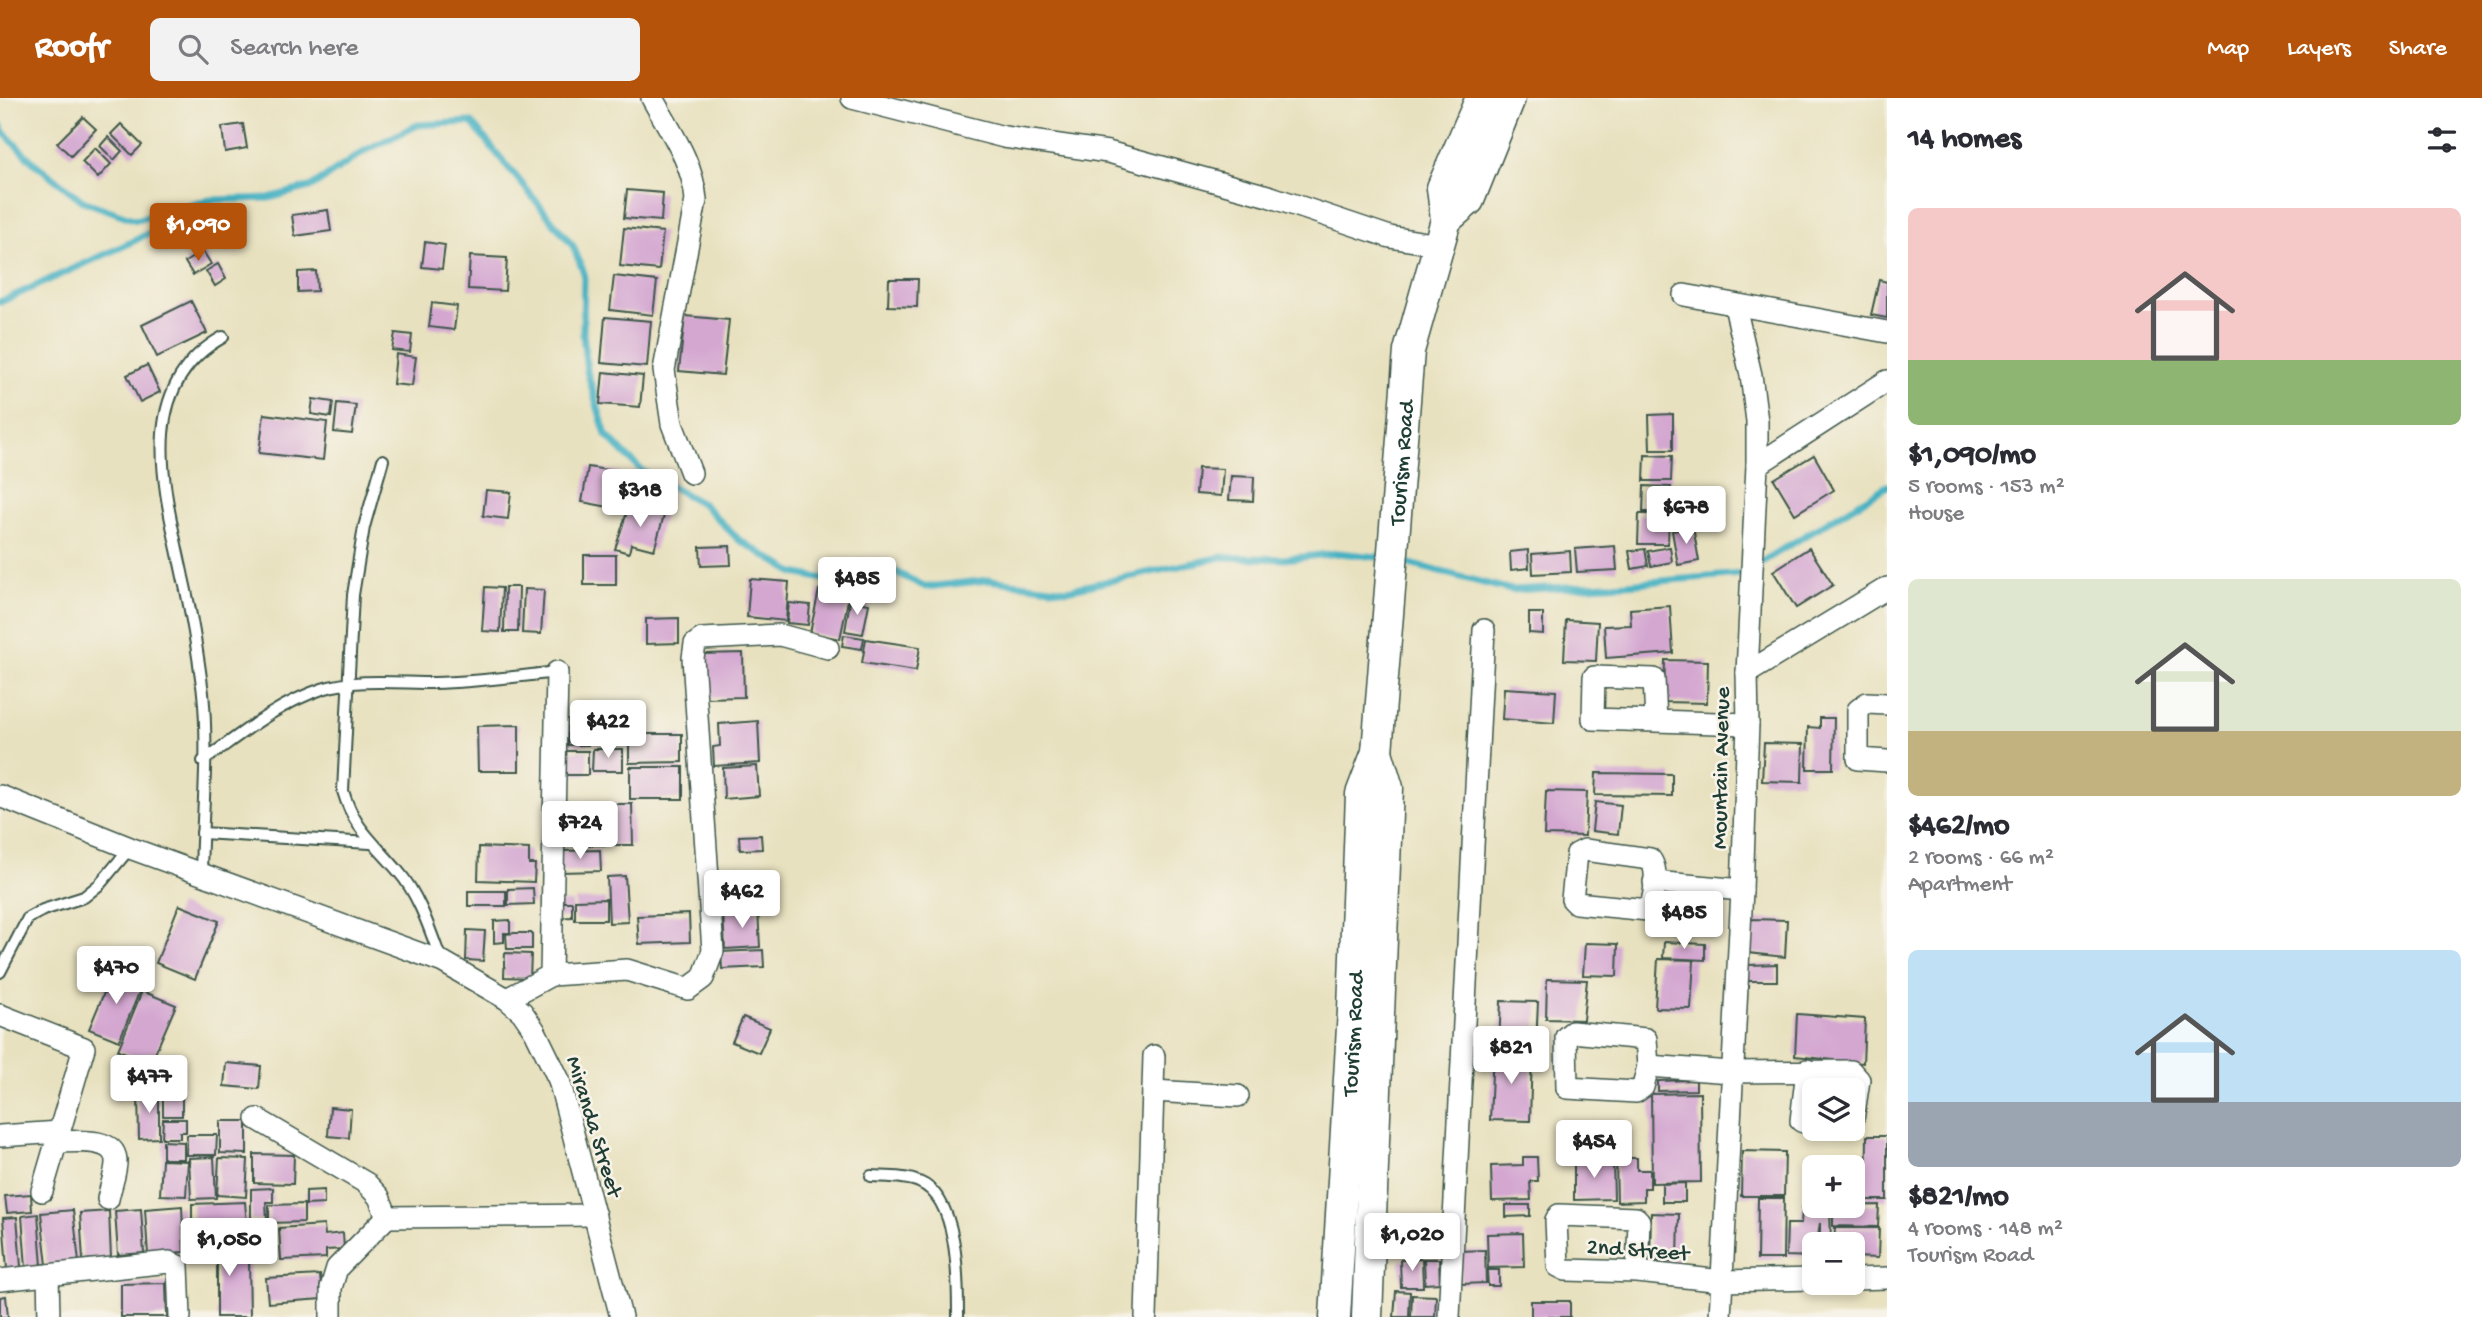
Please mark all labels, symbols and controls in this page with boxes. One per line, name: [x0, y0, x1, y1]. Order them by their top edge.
search box: [150, 18, 640, 81]
text: Roofr: [35, 30, 108, 68]
icon: search: [174, 30, 212, 68]
text: Search here: [230, 34, 358, 65]
text: Map: [2207, 35, 2249, 64]
text: Layers: [2287, 35, 2351, 64]
text: Share: [2389, 35, 2447, 64]
icon: filters: [2423, 121, 2461, 159]
text: 14 homes: [1908, 123, 2021, 158]
pin: $1,090: [141, 204, 255, 263]
text: $1,090: [166, 212, 230, 239]
icon: home: [2122, 253, 2248, 379]
street label: Tourism Road: [1385, 398, 1422, 528]
text: $1,090/mo: [1908, 439, 2036, 474]
pin: $318: [599, 470, 681, 529]
text: 5 rooms · 153 m²: [1908, 474, 2065, 501]
text: $318: [618, 478, 662, 505]
pin: $678: [1645, 486, 1727, 546]
text: $678: [1663, 495, 1709, 522]
text: House: [1908, 501, 1964, 528]
pin: $485: [816, 558, 898, 617]
text: $485: [834, 566, 880, 593]
icon: home: [2122, 624, 2248, 750]
street label: Mountain Avenue: [1708, 686, 1737, 849]
pin: $422: [567, 700, 649, 760]
text: $422: [586, 709, 630, 736]
pin: $724: [539, 802, 621, 861]
text: $724: [558, 810, 602, 837]
text: $462/mo: [1908, 810, 2010, 845]
text: 2 rooms · 66 m²: [1908, 845, 2054, 872]
pin: $462: [701, 870, 783, 930]
text: Apartment: [1908, 872, 2012, 899]
text: $462: [720, 879, 764, 906]
pin: $485: [1643, 892, 1725, 951]
text: $485: [1661, 900, 1707, 927]
pin: $470: [75, 946, 157, 1006]
text: $470: [93, 955, 139, 982]
street label: Tourism Road: [1338, 969, 1371, 1099]
icon: home: [2122, 995, 2248, 1121]
pin: $821: [1470, 1026, 1552, 1086]
text: $821: [1489, 1035, 1533, 1062]
street label: Miranda Street: [558, 1053, 627, 1202]
pin: $477: [108, 1056, 190, 1115]
text: $477: [126, 1064, 172, 1091]
map controls: [1802, 1078, 1865, 1295]
button: layers: [1802, 1078, 1865, 1141]
pin: $454: [1553, 1121, 1635, 1180]
text: $454: [1572, 1129, 1616, 1156]
button: +: [1802, 1155, 1865, 1218]
text: $821/mo: [1908, 1181, 2009, 1216]
pin: $1,020: [1355, 1214, 1469, 1273]
text: 4 rooms · 148 m²: [1908, 1216, 2063, 1243]
pin: $1,050: [172, 1218, 286, 1278]
text: $1,020: [1380, 1222, 1444, 1249]
text: $1,050: [196, 1227, 262, 1254]
button: −: [1802, 1232, 1865, 1295]
street label: 2nd Street: [1586, 1234, 1691, 1269]
text: Tourism Road: [1908, 1243, 2033, 1270]

